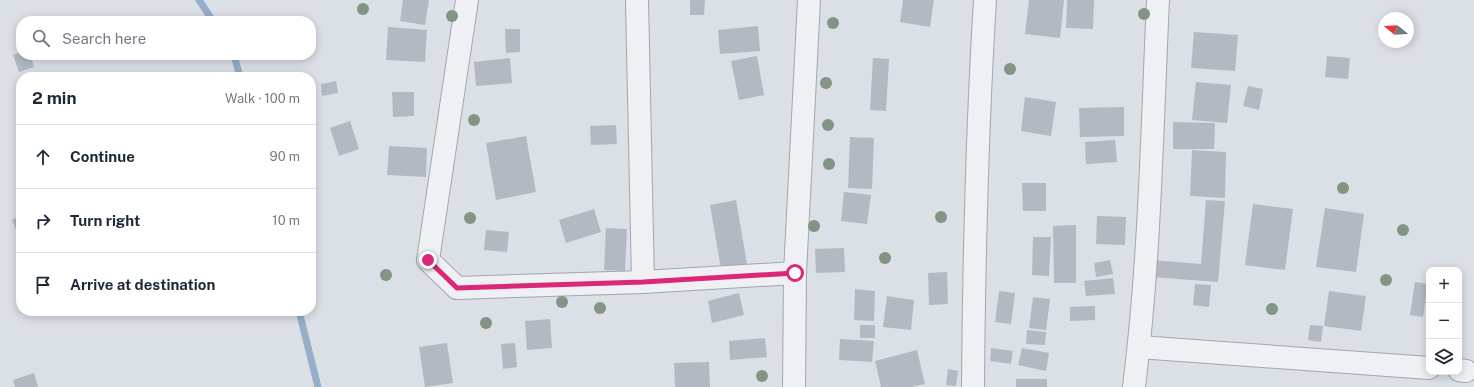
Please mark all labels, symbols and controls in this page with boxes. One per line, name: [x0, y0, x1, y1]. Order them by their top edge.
north arrow: [1378, 12, 1414, 48]
search box: [16, 16, 316, 60]
icon: search: [30, 27, 52, 49]
text: Search here: [62, 30, 146, 47]
text: 2 min: [32, 88, 77, 108]
text: Walk · 100 m: [225, 91, 300, 106]
icon: ahead: [32, 146, 54, 168]
text: Continue: [70, 148, 135, 165]
text: 90 m: [270, 149, 300, 164]
icon: right: [32, 210, 54, 232]
text: Turn right: [70, 212, 140, 229]
text: 10 m: [272, 213, 300, 228]
route end: [419, 251, 437, 269]
route start: [786, 264, 804, 282]
map controls: [1426, 267, 1462, 375]
button: +: [1426, 267, 1462, 303]
icon: arrive: [32, 274, 54, 296]
text: Arrive at destination: [70, 276, 215, 293]
button: −: [1426, 303, 1462, 339]
button: layers: [1426, 339, 1462, 375]

